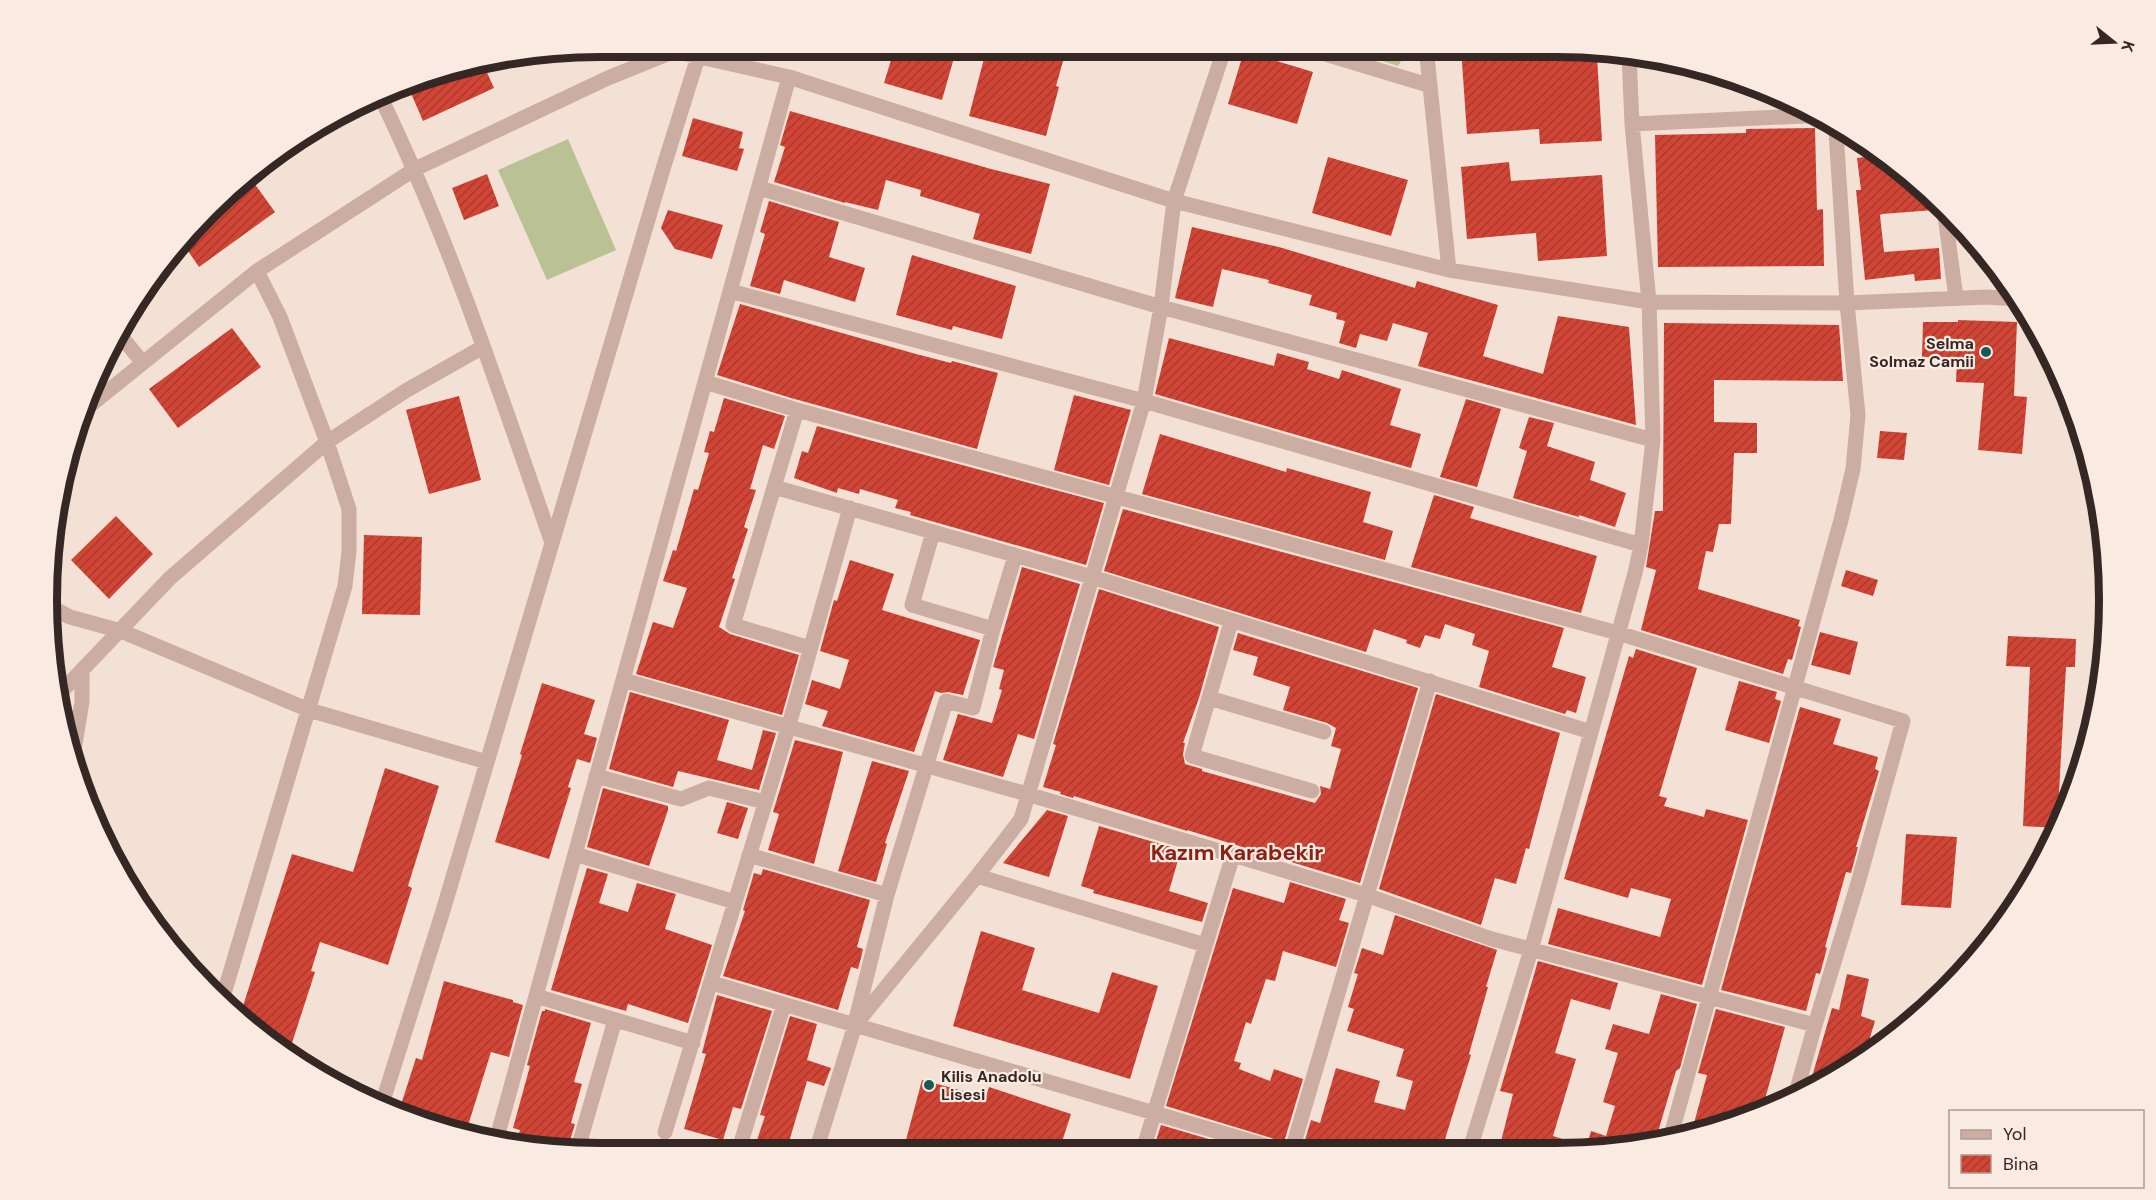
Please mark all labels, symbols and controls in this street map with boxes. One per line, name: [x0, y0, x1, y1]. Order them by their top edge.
north arrow: [2084, 12, 2144, 72]
text: K: [2116, 38, 2139, 55]
place label: Selma Solmaz Camii: [1869, 333, 1974, 372]
marker: Selma Solmaz Camii: [1979, 345, 1993, 359]
district label: Kazım Karabekir: [1151, 838, 1323, 867]
place label: Kilis Anadolu Lisesi: [941, 1066, 1042, 1105]
marker: Kilis Anadolu Lisesi: [922, 1078, 936, 1092]
legend: [1949, 1110, 2144, 1188]
text: Yol: [2003, 1122, 2027, 1146]
text: Bina: [2003, 1152, 2038, 1176]

